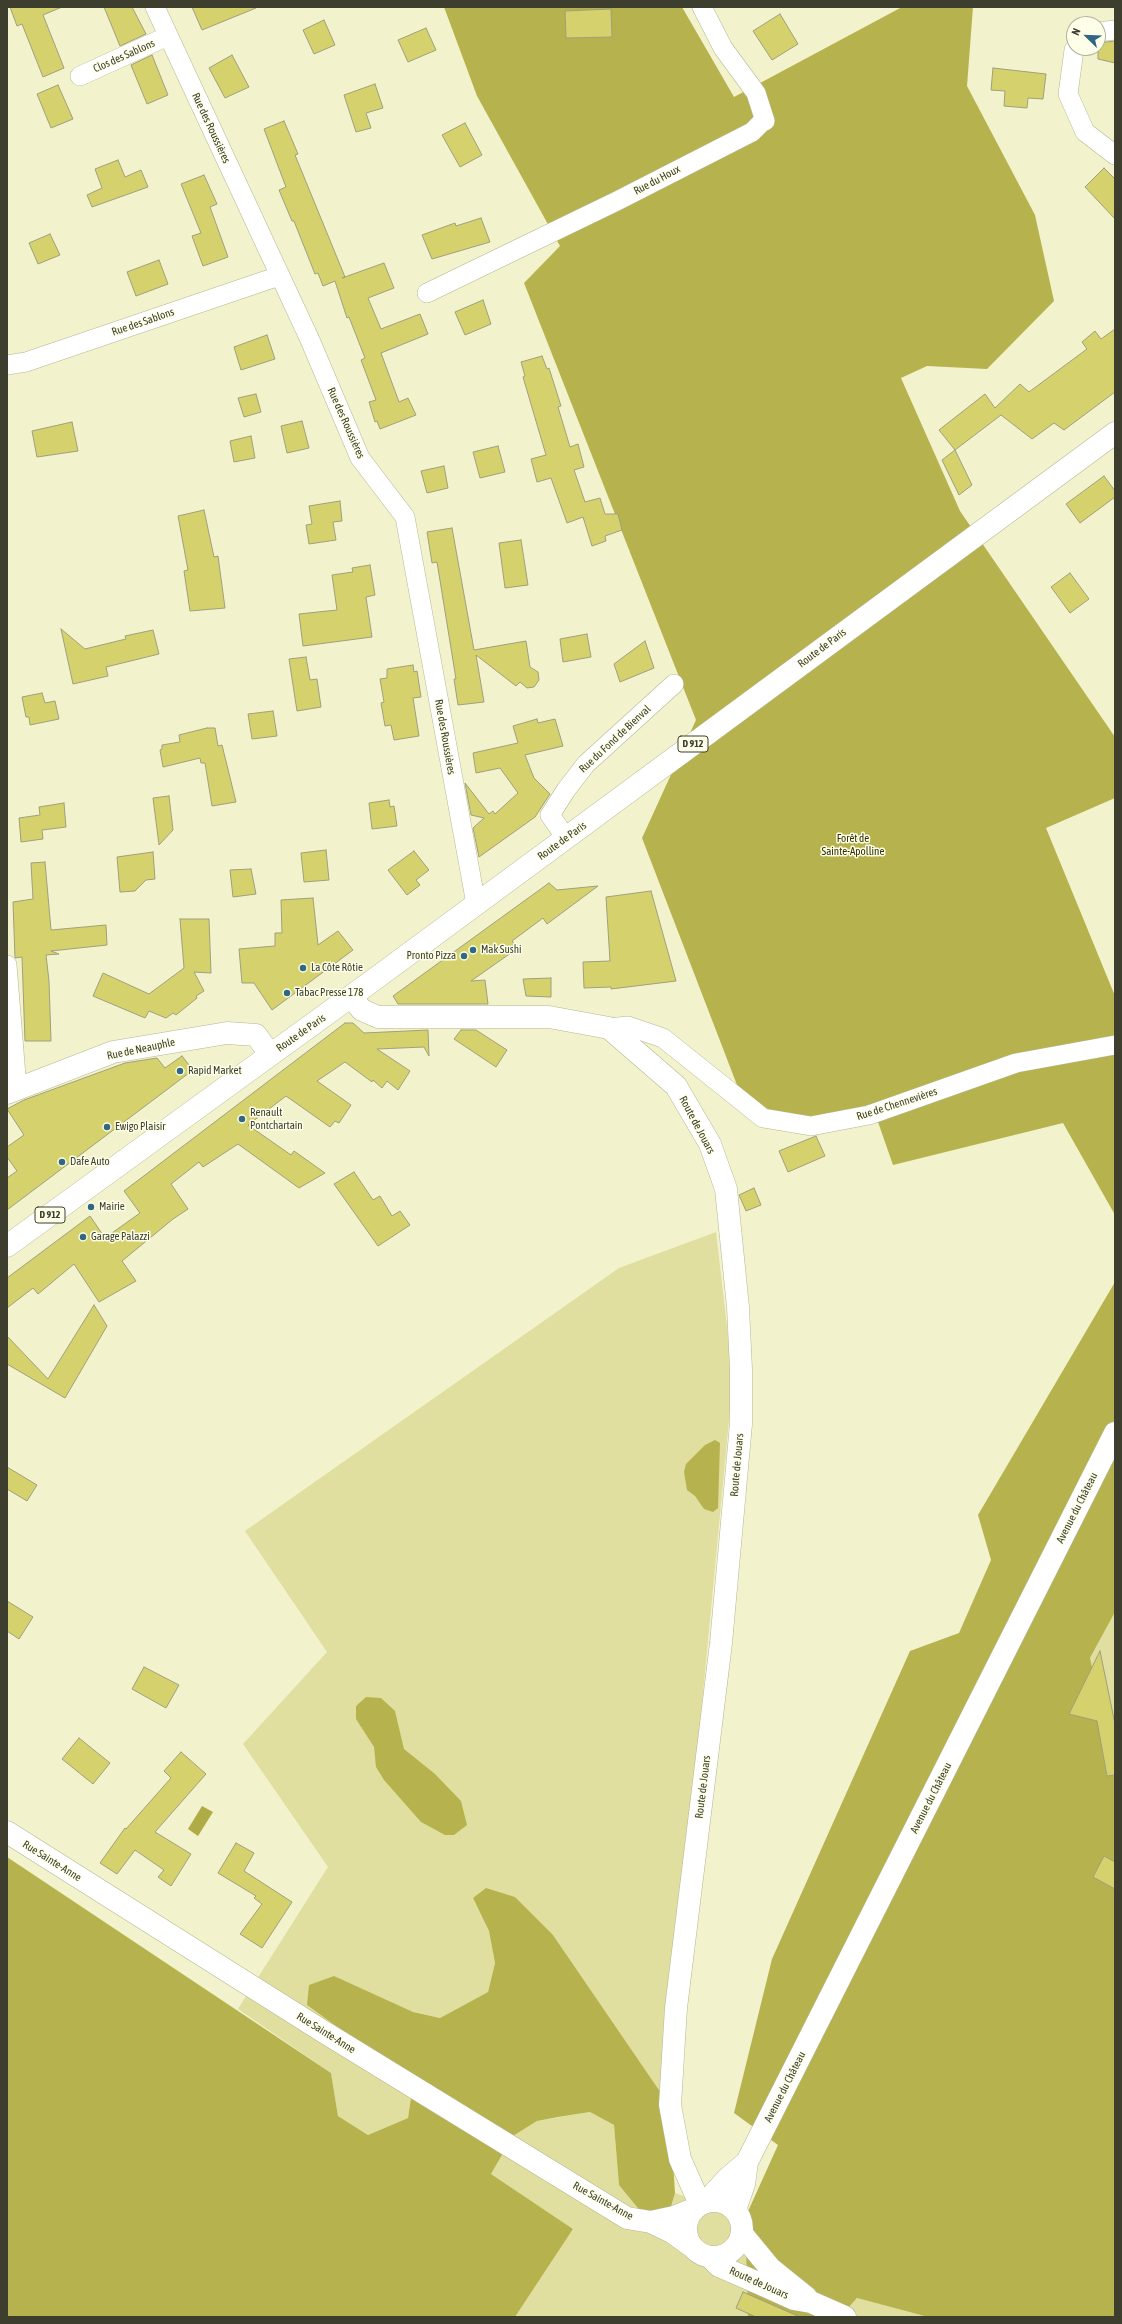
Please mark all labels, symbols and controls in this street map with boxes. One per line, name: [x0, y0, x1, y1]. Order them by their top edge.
north arrow: [1066, 16, 1106, 56]
text: N: [1069, 26, 1083, 37]
street label: Clos des Sablons: [91, 37, 157, 75]
street label: Rue des Roussières: [189, 91, 233, 165]
street label: Rue du Houx: [632, 162, 682, 198]
street label: Rue des Sablons: [110, 305, 176, 339]
street label: Rue des Roussières: [324, 385, 368, 461]
street label: Route de Paris: [795, 626, 849, 670]
street label: Rue des Roussières: [432, 698, 458, 776]
street label: Rue du Fond de Bienval: [576, 702, 654, 776]
road number: D 912: [678, 736, 708, 752]
street label: Route de Paris: [535, 819, 589, 863]
park label: Forêt de Sainte-Apolline: [822, 832, 884, 858]
place label: Mak Sushi: [481, 943, 522, 957]
marker: Mak Sushi: [468, 945, 478, 955]
place label: Pronto Pizza: [406, 949, 456, 963]
marker: Pronto Pizza: [459, 951, 469, 961]
place label: La Côte Rôtie: [311, 961, 363, 975]
marker: La Côte Rôtie: [298, 963, 308, 973]
place label: Tabac Presse 178: [295, 986, 363, 1000]
marker: Tabac Presse 178: [282, 988, 292, 998]
street label: Route de Paris: [274, 1011, 328, 1055]
street label: Rue de Neauphle: [106, 1035, 176, 1063]
place label: Rapid Market: [188, 1064, 242, 1078]
marker: Rapid Market: [175, 1066, 185, 1076]
street label: Rue de Chennevières: [855, 1085, 939, 1123]
street label: Route de Jouars: [676, 1094, 718, 1156]
place label: Renault Pontchartain: [250, 1106, 303, 1132]
marker: Renault Pontchartain: [237, 1114, 247, 1124]
place label: Ewigo Plaisir: [115, 1120, 166, 1134]
marker: Ewigo Plaisir: [102, 1122, 112, 1132]
place label: Dafe Auto: [70, 1155, 110, 1169]
marker: Dafe Auto: [57, 1157, 67, 1167]
place label: Mairie: [99, 1200, 125, 1214]
marker: Mairie: [86, 1202, 96, 1212]
road number: D 912: [35, 1207, 65, 1223]
place label: Garage Palazzi: [91, 1230, 150, 1244]
marker: Garage Palazzi: [78, 1232, 88, 1242]
street label: Route de Jouars: [728, 1433, 746, 1497]
street label: Avenue du Château: [1053, 1470, 1101, 1546]
street label: Route de Jouars: [693, 1755, 713, 1819]
street label: Avenue du Château: [907, 1760, 955, 1836]
street label: Rue Sainte-Anne: [20, 1838, 84, 1884]
street label: Rue Sainte-Anne: [294, 2010, 358, 2056]
street label: Avenue du Château: [761, 2049, 809, 2125]
street label: Rue Sainte-Anne: [571, 2179, 635, 2223]
street label: Route de Jouars: [727, 2264, 791, 2302]

